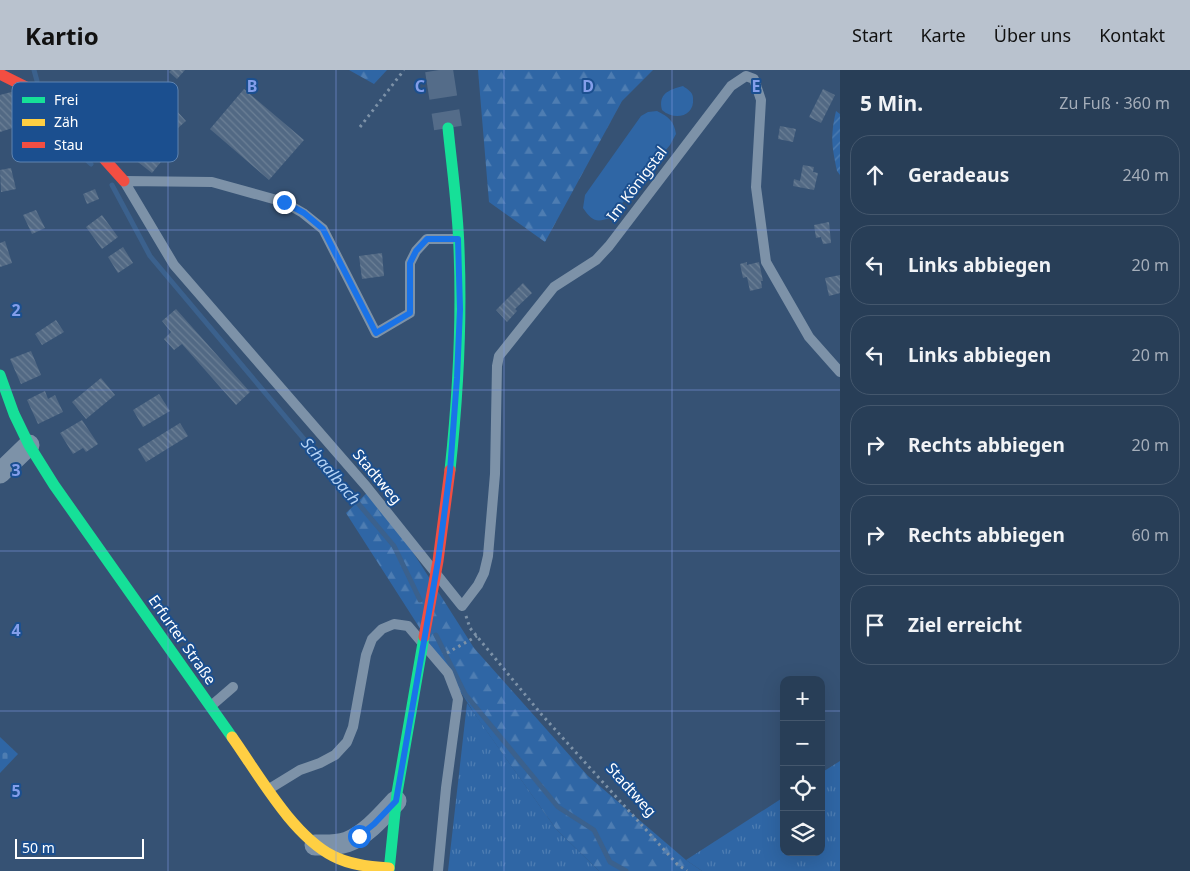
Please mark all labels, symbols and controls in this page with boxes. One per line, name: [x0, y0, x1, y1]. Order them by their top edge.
text: Kartio: [25, 19, 99, 52]
text: Start: [852, 23, 892, 47]
text: Karte: [920, 23, 966, 47]
text: Über uns: [994, 23, 1071, 47]
text: Kontakt: [1099, 23, 1165, 47]
text: B: [247, 75, 257, 97]
text: C: [415, 75, 425, 97]
text: D: [582, 75, 594, 97]
text: E: [752, 75, 761, 97]
legend: [12, 82, 178, 162]
text: 5 Min.: [860, 89, 923, 117]
text: Frei: [54, 90, 78, 109]
text: Zu Fuß · 360 m: [1059, 92, 1170, 114]
text: Zäh: [54, 112, 79, 131]
text: Stau: [54, 135, 83, 154]
street label: Im Königstal: [602, 142, 671, 225]
icon: ahead: [861, 161, 889, 189]
text: Geradeaus: [908, 162, 1009, 188]
text: 240 m: [1122, 164, 1169, 186]
route end: [273, 191, 296, 214]
icon: left: [861, 251, 889, 279]
text: Links abbiegen: [908, 252, 1051, 278]
text: 20 m: [1132, 254, 1169, 276]
text: 2: [11, 299, 21, 321]
icon: left: [861, 341, 889, 369]
text: Links abbiegen: [908, 342, 1051, 368]
text: 20 m: [1132, 344, 1169, 366]
icon: right: [861, 431, 889, 459]
text: Rechts abbiegen: [908, 432, 1065, 458]
water label: Schaalbach: [296, 433, 366, 509]
text: 20 m: [1132, 434, 1169, 456]
street label: Stadtweg: [349, 445, 407, 508]
text: 3: [11, 459, 21, 481]
icon: right: [861, 521, 889, 549]
text: Rechts abbiegen: [908, 522, 1065, 548]
text: 60 m: [1132, 524, 1169, 546]
street label: Erfurter Straße: [145, 591, 221, 688]
icon: arrive: [861, 611, 889, 639]
text: Ziel erreicht: [908, 612, 1022, 638]
text: 4: [11, 619, 21, 641]
map controls: [780, 676, 825, 856]
button: +: [780, 676, 825, 721]
button: −: [780, 721, 825, 766]
street label: Stadtweg: [602, 758, 661, 821]
button: locate: [780, 766, 825, 811]
text: 5: [11, 780, 21, 802]
button: layers: [780, 811, 825, 856]
route start: [348, 825, 371, 848]
scale bar: [15, 836, 144, 859]
text: 50 m: [22, 838, 55, 857]

